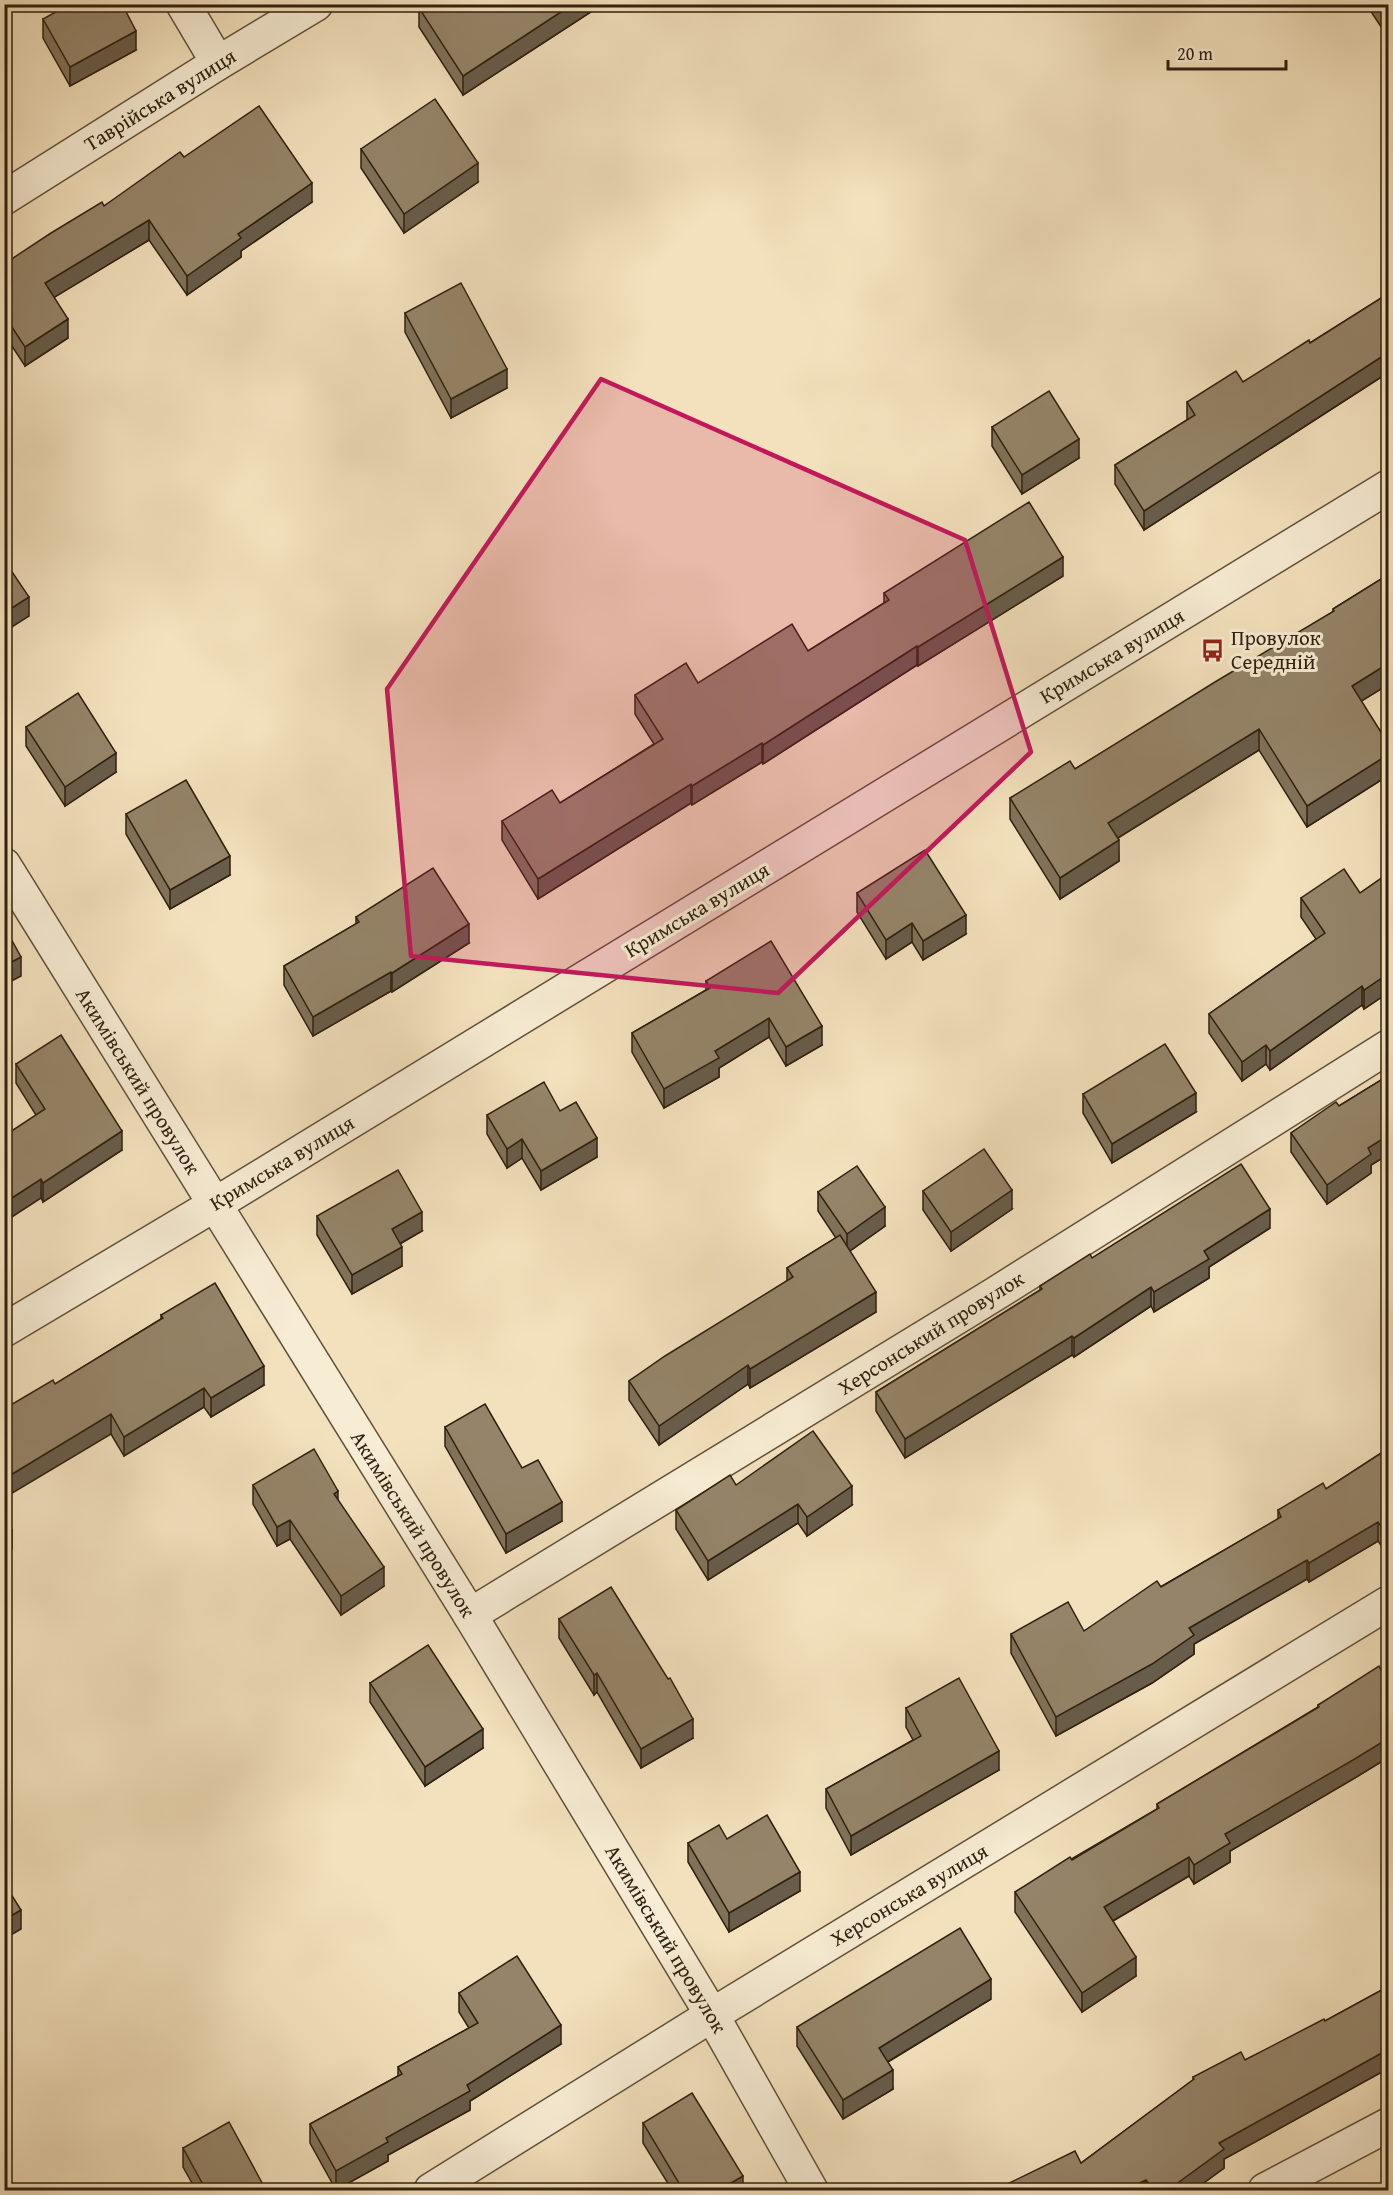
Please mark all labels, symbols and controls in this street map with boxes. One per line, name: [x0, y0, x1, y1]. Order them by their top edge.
scale bar: [1168, 33, 1286, 71]
street label: Таврійська вулиця: [78, 40, 242, 159]
text: 20 m: [1177, 40, 1213, 67]
street label: Кримська вулиця: [1033, 600, 1190, 711]
place label: Провулок Середній: [1231, 622, 1321, 677]
bus stop icon: Провулок Середній: [1200, 637, 1226, 663]
street label: Кримська вулиця: [618, 854, 775, 965]
street label: Акимівський провулок: [68, 981, 209, 1180]
street label: Кримська вулиця: [203, 1107, 360, 1218]
street label: Херсонський провулок: [832, 1263, 1030, 1403]
street label: Акимівський провулок: [343, 1424, 484, 1623]
street label: Херсонська вулиця: [824, 1835, 994, 1954]
street label: Акимівський провулок: [598, 1838, 735, 2039]

